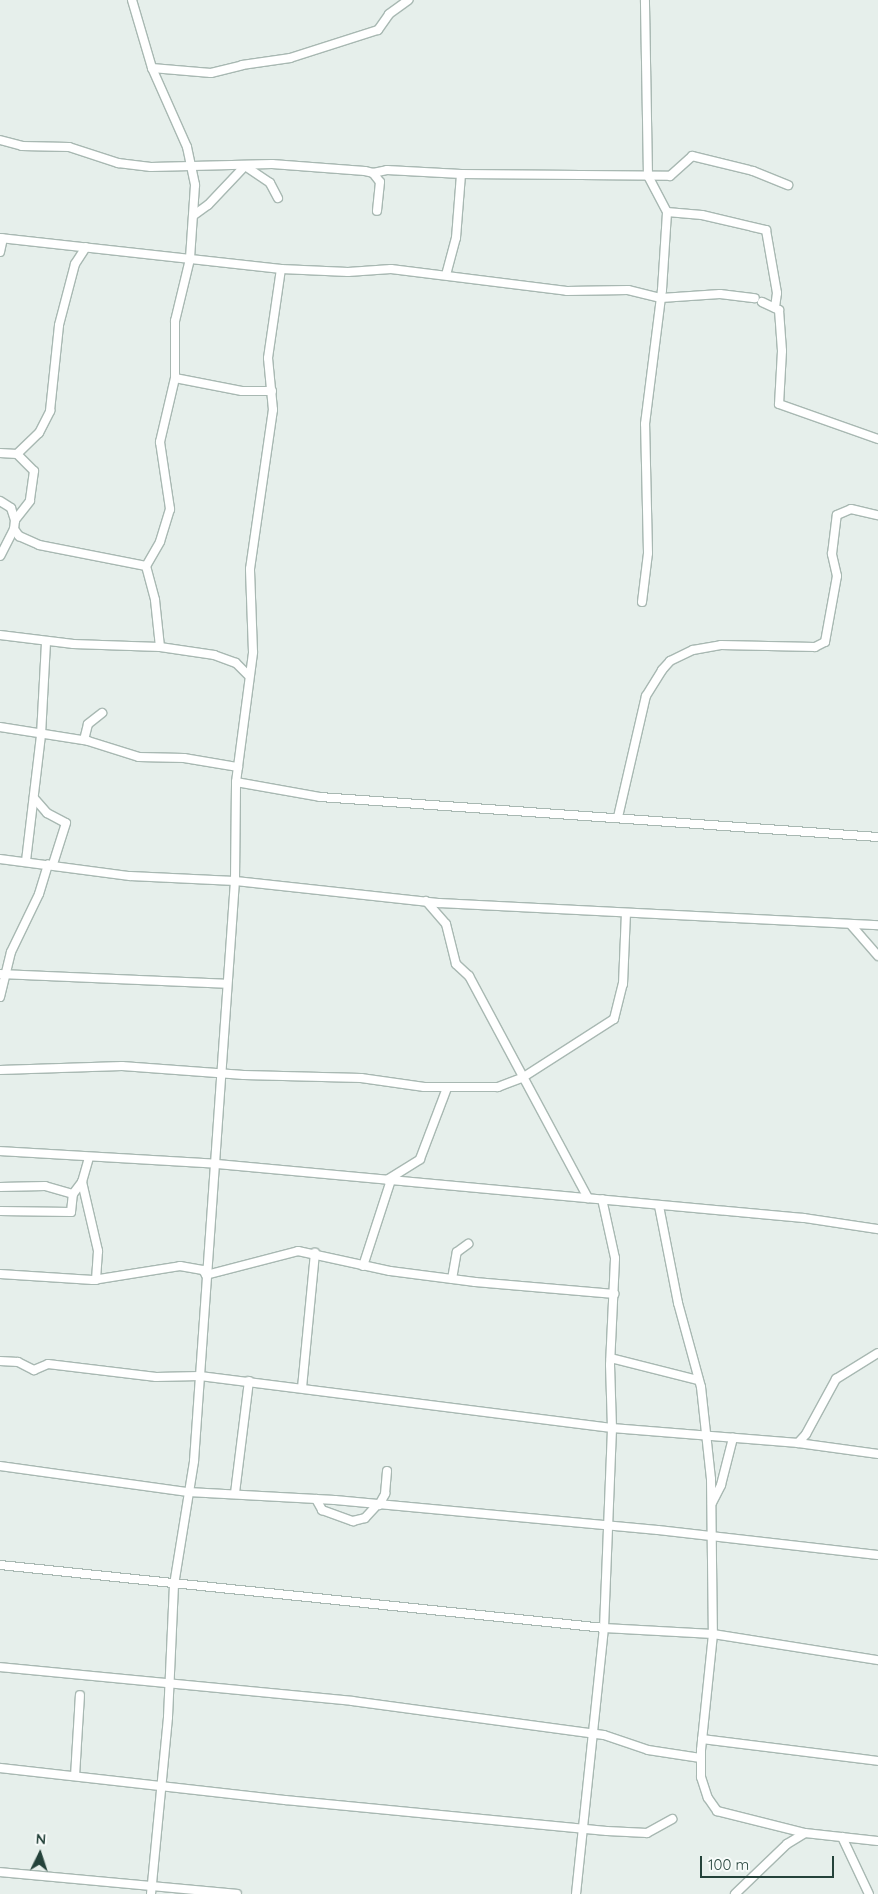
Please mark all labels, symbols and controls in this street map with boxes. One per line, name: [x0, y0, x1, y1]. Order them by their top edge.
north arrow: [15, 1829, 65, 1879]
text: N: [35, 1830, 47, 1848]
scale bar: [703, 1846, 837, 1878]
text: 100 m: [708, 1855, 749, 1874]

